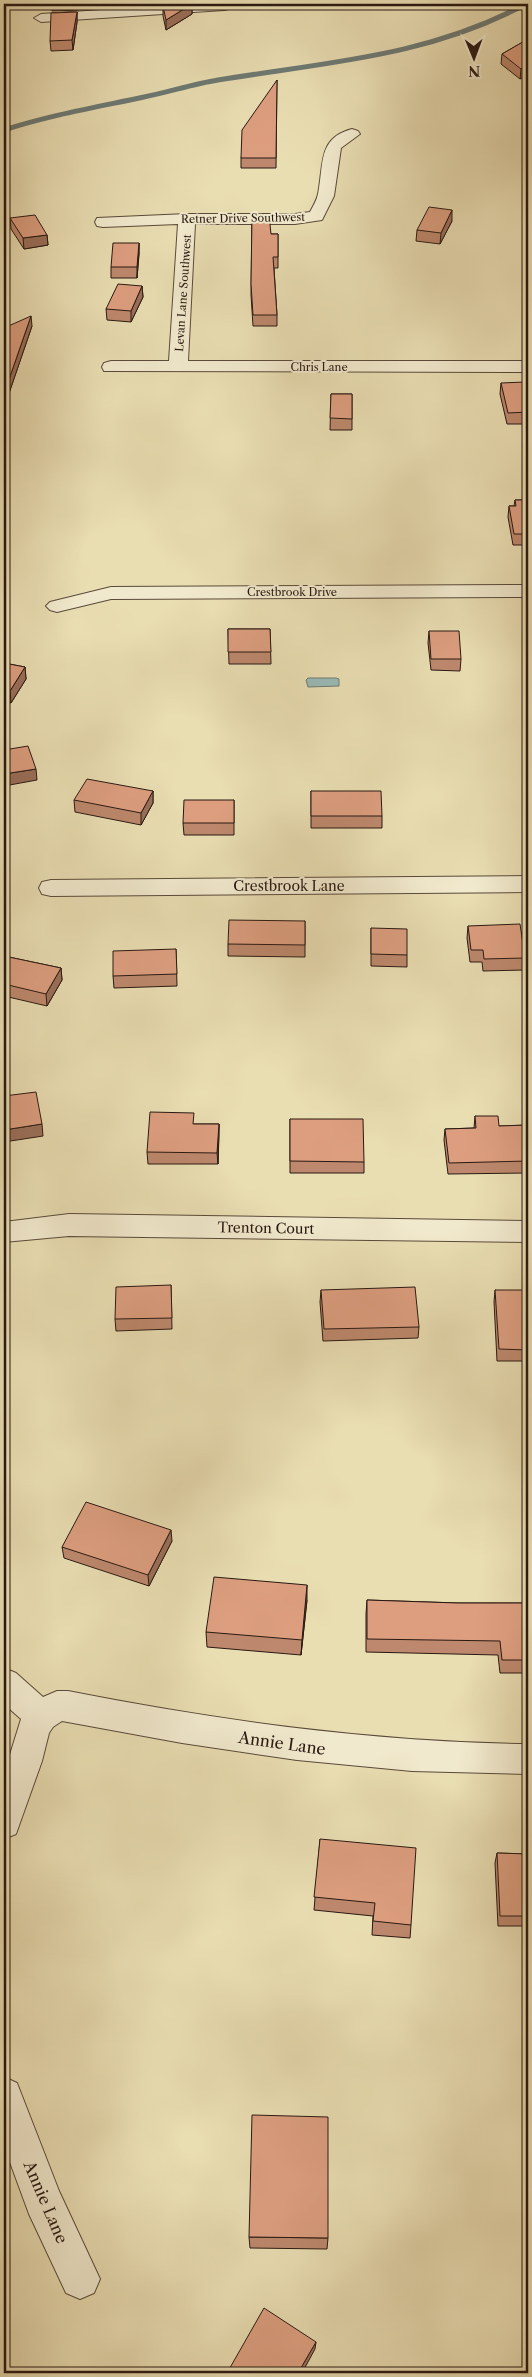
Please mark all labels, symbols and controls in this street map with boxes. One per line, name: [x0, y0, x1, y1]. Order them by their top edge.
north arrow: [450, 32, 500, 82]
text: N: [468, 62, 480, 80]
street label: Retner Drive Southwest: [181, 210, 305, 226]
street label: Levan Lane Southwest: [172, 234, 194, 352]
street label: Chris Lane: [290, 360, 348, 374]
street label: Crestbrook Drive: [247, 585, 337, 599]
street label: Crestbrook Lane: [233, 877, 345, 895]
street label: Trenton Court: [217, 1218, 315, 1238]
street label: Annie Lane: [236, 1727, 327, 1759]
street label: Annie Lane: [19, 2157, 72, 2246]

